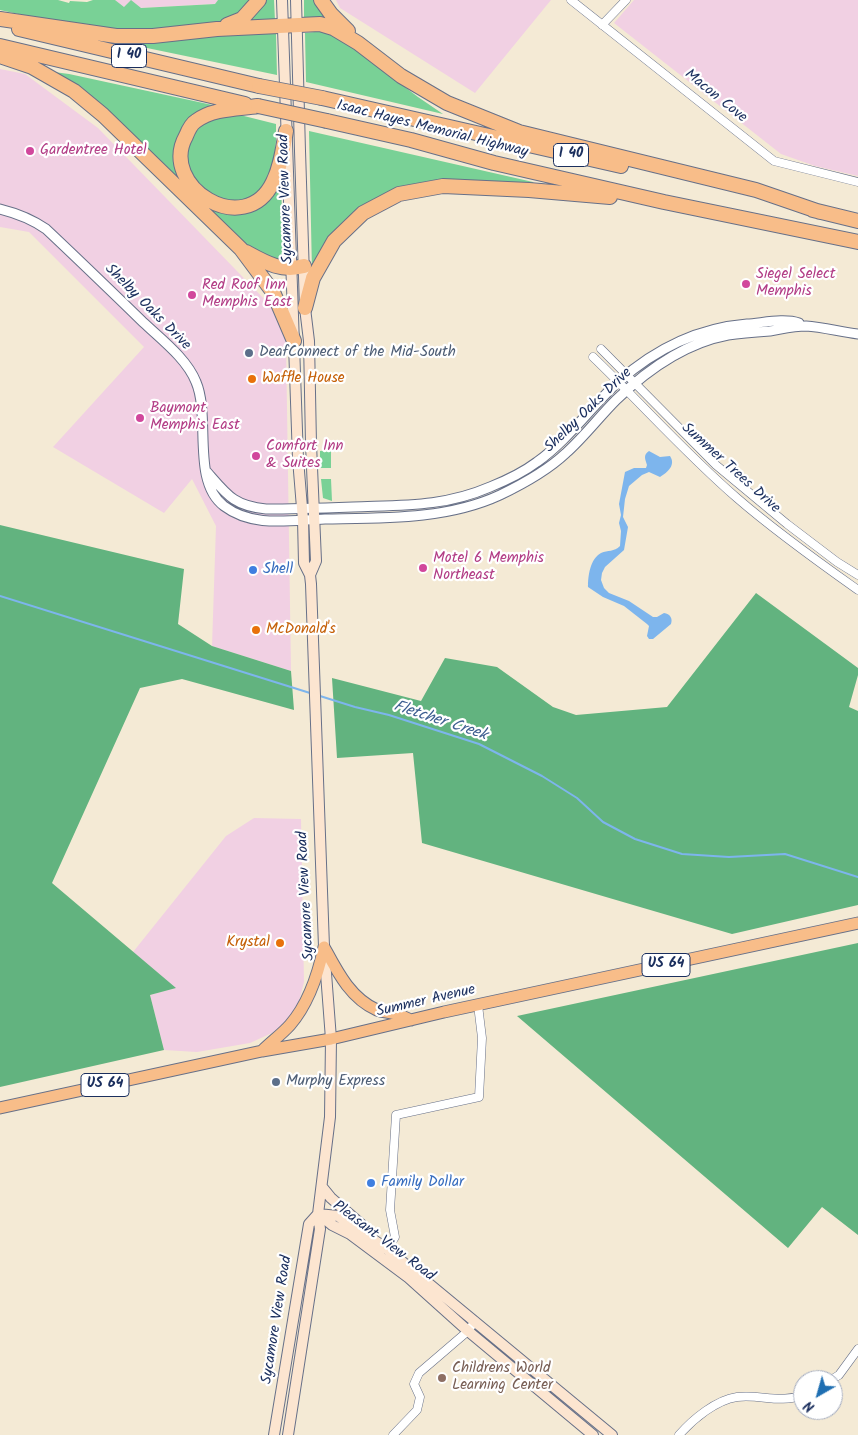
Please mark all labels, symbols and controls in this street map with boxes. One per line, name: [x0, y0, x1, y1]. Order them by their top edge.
road number: I 40: [112, 44, 146, 68]
street label: Macon Cove: [680, 66, 750, 128]
street label: Isaac Hayes Memorial Highway: [334, 97, 530, 163]
street label: Sycamore View Road: [276, 134, 298, 264]
place label: Gardentree Hotel: [40, 142, 147, 160]
road number: I 40: [554, 144, 588, 166]
marker: Gardentree Hotel: [24, 145, 36, 157]
street label: Shelby Oaks Drive: [100, 261, 194, 355]
place label: Siegel Select Memphis: [756, 266, 835, 301]
place label: Red Roof Inn Memphis East: [202, 277, 292, 312]
marker: Siegel Select Memphis: [740, 278, 752, 290]
marker: Red Roof Inn Memphis East: [186, 289, 198, 301]
place label: DeafConnect of the Mid-South: [259, 344, 456, 362]
marker: DeafConnect of the Mid-South: [243, 347, 255, 359]
street label: Shelby Oaks Drive: [542, 365, 636, 457]
place label: Waffle House: [262, 370, 345, 388]
marker: Waffle House: [246, 373, 258, 385]
place label: Baymont Memphis East: [150, 400, 240, 435]
marker: Baymont Memphis East: [134, 412, 146, 424]
street label: Summer Trees Drive: [677, 420, 783, 518]
place label: Comfort Inn & Suites: [266, 438, 344, 473]
marker: Comfort Inn & Suites: [250, 450, 262, 462]
place label: Motel 6 Memphis Northeast: [433, 550, 544, 585]
place label: Shell: [263, 561, 293, 579]
marker: Motel 6 Memphis Northeast: [417, 562, 429, 574]
marker: Shell: [247, 564, 259, 576]
place label: McDonald's: [266, 621, 336, 639]
marker: McDonald's: [250, 624, 262, 636]
water label: Fletcher Creek: [391, 698, 489, 746]
street label: Sycamore View Road: [295, 831, 319, 961]
place label: Krystal: [226, 934, 270, 952]
marker: Krystal: [274, 937, 286, 949]
road number: US 64: [642, 954, 690, 976]
street label: Summer Avenue: [375, 982, 477, 1022]
place label: Murphy Express: [286, 1073, 385, 1091]
road number: US 64: [81, 1074, 129, 1096]
marker: Murphy Express: [270, 1076, 282, 1088]
place label: Family Dollar: [381, 1174, 464, 1192]
marker: Family Dollar: [365, 1177, 377, 1189]
street label: Pleasant View Road: [328, 1198, 438, 1286]
street label: Sycamore View Road: [259, 1255, 297, 1385]
place label: Childrens World Learning Center: [452, 1360, 553, 1395]
north arrow: [793, 1370, 843, 1420]
marker: Childrens World Learning Center: [436, 1372, 448, 1384]
text: N: [799, 1395, 820, 1417]

